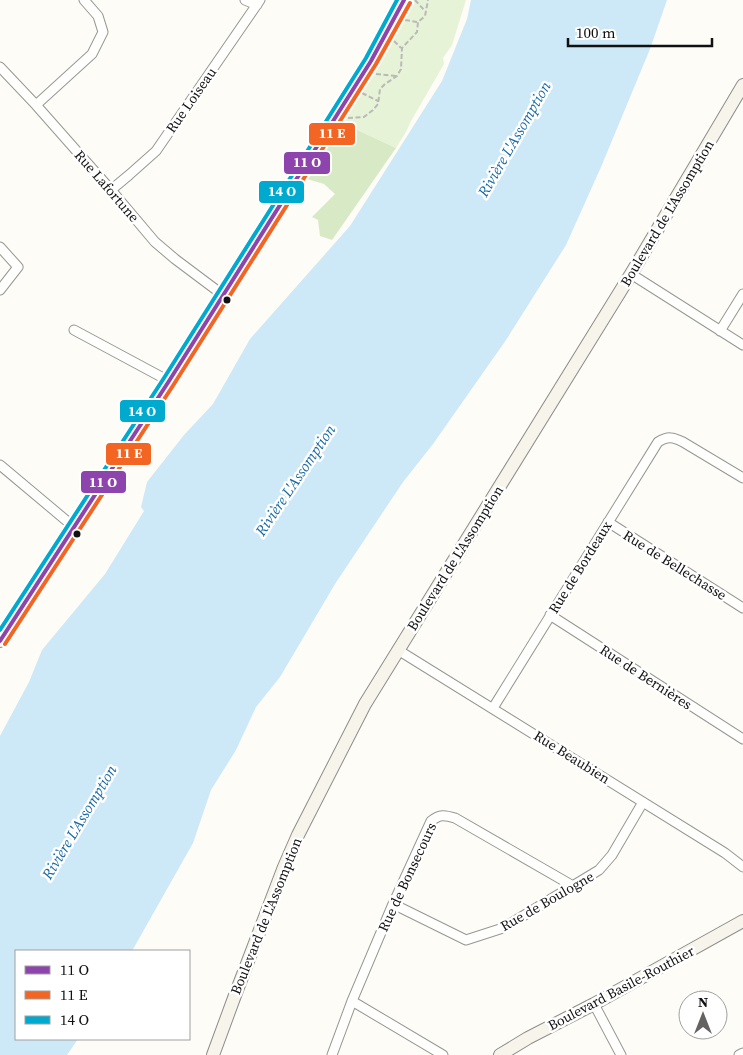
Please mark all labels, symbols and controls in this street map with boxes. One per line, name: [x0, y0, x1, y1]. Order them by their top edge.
scale bar: [568, 15, 712, 47]
text: 100 m: [576, 22, 616, 43]
street label: Rue Loiseau: [161, 63, 221, 137]
water label: Rivière L'Assomption: [472, 77, 556, 201]
line badge: 11 E: [308, 122, 356, 146]
text: 11 E: [319, 123, 345, 143]
street label: Boulevard de L'Assomption: [615, 136, 719, 290]
street label: Rue Lafortune: [70, 146, 144, 226]
line badge: 11 O: [283, 151, 331, 175]
text: 11 O: [293, 152, 321, 172]
line badge: 14 O: [258, 180, 305, 204]
text: 14 O: [268, 181, 296, 201]
unlabelled marker: [222, 295, 232, 305]
line badge: 14 O: [119, 399, 166, 423]
text: 14 O: [128, 401, 156, 421]
water label: Rivière L'Assomption: [249, 420, 340, 541]
line badge: 11 E: [105, 442, 152, 466]
text: 11 E: [116, 443, 142, 463]
line badge: 11 O: [80, 470, 127, 494]
text: 11 O: [89, 472, 117, 492]
street label: Boulevard de L'Assomption: [402, 481, 508, 634]
street label: Rue de Bordeaux: [544, 516, 617, 617]
street label: Rue de Bellechasse: [619, 525, 731, 605]
unlabelled marker: [72, 529, 82, 539]
street label: Rue de Bernières: [596, 640, 696, 714]
street label: Rue Beaubien: [530, 726, 614, 789]
water label: Rivière L'Assomption: [36, 760, 122, 884]
street label: Rue de Bonsecours: [373, 819, 441, 935]
street label: Boulevard de L'Assomption: [225, 834, 307, 997]
street label: Rue de Boulogne: [497, 866, 597, 936]
street label: Boulevard Basile-Routhier: [544, 941, 698, 1035]
legend: [15, 950, 190, 1040]
text: 11 O: [60, 959, 89, 980]
text: 11 E: [60, 984, 88, 1005]
north arrow: [678, 990, 728, 1040]
text: N: [698, 992, 708, 1012]
text: 14 O: [60, 1009, 89, 1030]

